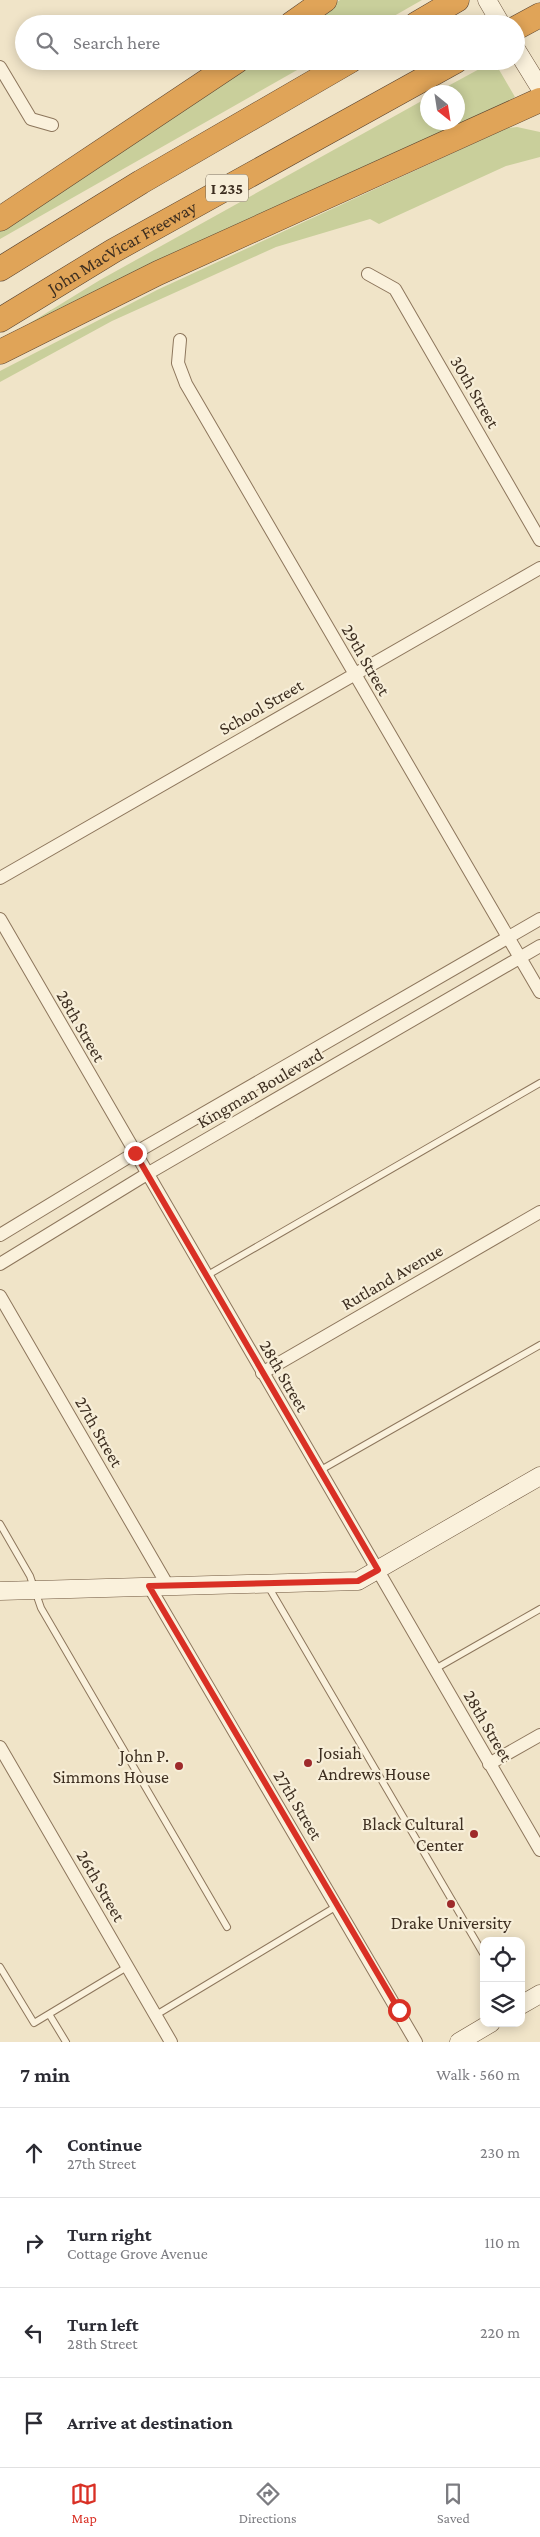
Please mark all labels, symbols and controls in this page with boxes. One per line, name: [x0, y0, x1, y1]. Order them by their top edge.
search box: [15, 15, 525, 70]
icon: search: [33, 29, 61, 57]
text: Search here: [73, 32, 160, 53]
north arrow: [420, 85, 465, 130]
road number: I 235: [206, 174, 248, 202]
street label: John MacVicar Freeway: [42, 196, 200, 299]
street label: 30th Street: [446, 352, 504, 432]
street label: 29th Street: [338, 621, 395, 700]
street label: School Street: [215, 674, 307, 739]
street label: 28th Street: [52, 987, 110, 1066]
street label: Kingman Boulevard: [193, 1044, 327, 1132]
route end: [124, 1142, 147, 1165]
street label: Rutland Avenue: [338, 1240, 446, 1314]
street label: 28th Street: [255, 1337, 313, 1416]
street label: 27th Street: [71, 1393, 128, 1472]
street label: 28th Street: [459, 1687, 517, 1766]
place label: Josiah Andrews House: [316, 1743, 430, 1784]
place label: John P. Simmons House: [53, 1746, 169, 1787]
marker: Josiah Andrews House: [302, 1757, 314, 1769]
marker: John P. Simmons House: [173, 1760, 185, 1772]
street label: 27th Street: [269, 1767, 327, 1844]
place label: Black Cultural Center: [362, 1814, 465, 1855]
marker: Black Cultural Center: [468, 1828, 480, 1840]
street label: 26th Street: [73, 1847, 130, 1926]
marker: Drake University: [445, 1898, 457, 1910]
place label: Drake University: [391, 1913, 512, 1933]
map controls: [480, 1937, 525, 2027]
button: locate: [480, 1937, 525, 1982]
button: layers: [480, 1982, 525, 2027]
route start: [388, 1999, 411, 2022]
text: 7 min: [20, 2063, 70, 2087]
text: Walk · 560 m: [436, 2066, 520, 2083]
text: Continue: [67, 2134, 142, 2155]
icon: ahead: [20, 2139, 48, 2167]
text: 230 m: [480, 2144, 520, 2161]
text: 27th Street: [67, 2155, 136, 2172]
text: Turn right: [67, 2224, 152, 2245]
icon: right: [20, 2229, 48, 2257]
text: 110 m: [484, 2234, 520, 2251]
text: Cottage Grove Avenue: [67, 2245, 208, 2262]
text: Turn left: [67, 2314, 139, 2335]
icon: left: [20, 2319, 48, 2347]
text: 220 m: [480, 2324, 520, 2341]
text: 28th Street: [67, 2335, 138, 2352]
icon: arrive: [20, 2409, 48, 2437]
text: Arrive at destination: [67, 2412, 233, 2433]
tab: Map: [70, 2480, 98, 2526]
tab: Directions: [239, 2480, 297, 2526]
tab: Saved: [437, 2480, 470, 2526]

